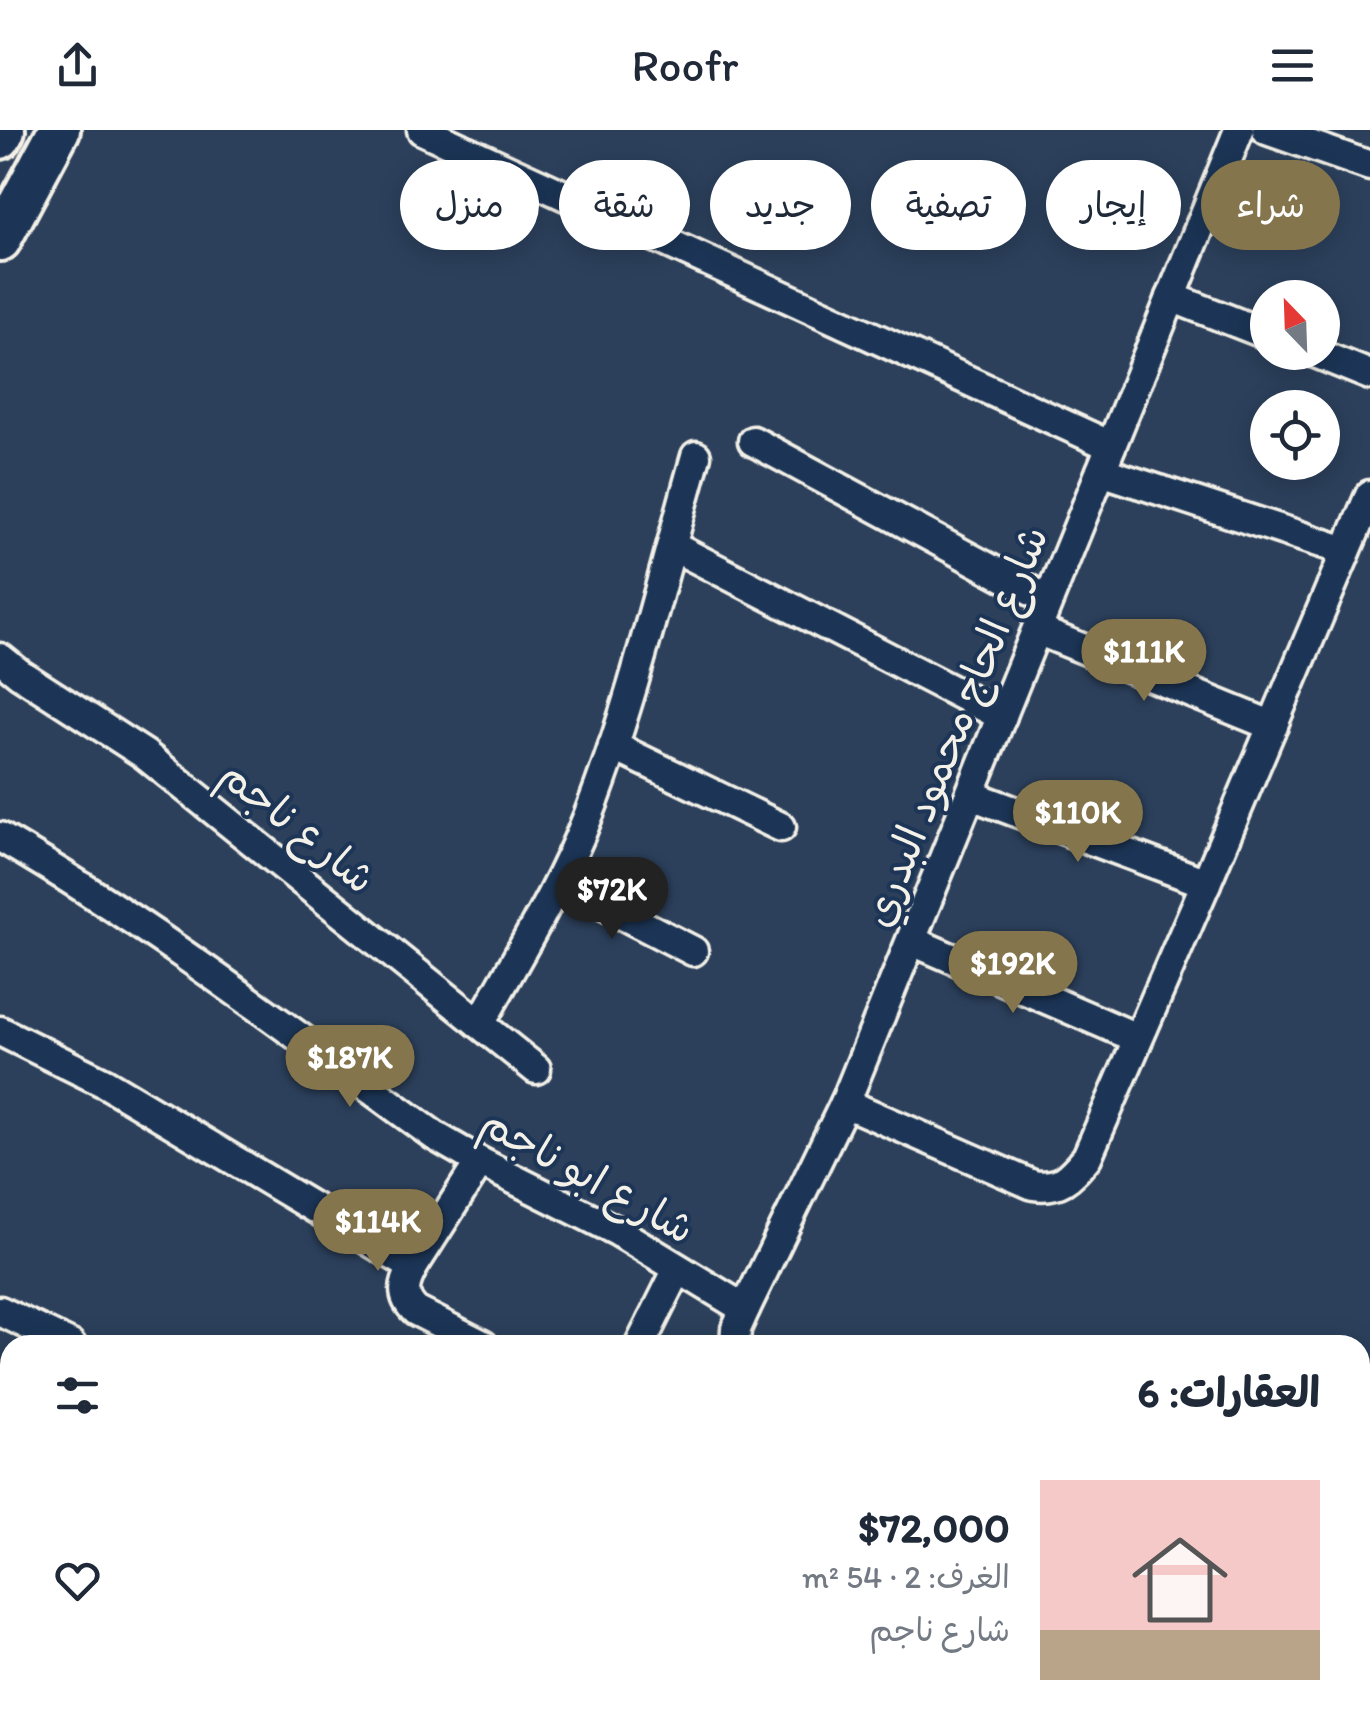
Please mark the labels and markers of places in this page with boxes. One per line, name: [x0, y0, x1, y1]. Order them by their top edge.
pin: $111K: [1074, 619, 1214, 704]
pin: $110K: [1008, 780, 1148, 865]
pin: $72K: [553, 857, 671, 942]
pin: $192K: [943, 931, 1083, 1016]
pin: $187K: [280, 1025, 420, 1110]
pin: $114K: [308, 1189, 448, 1274]

